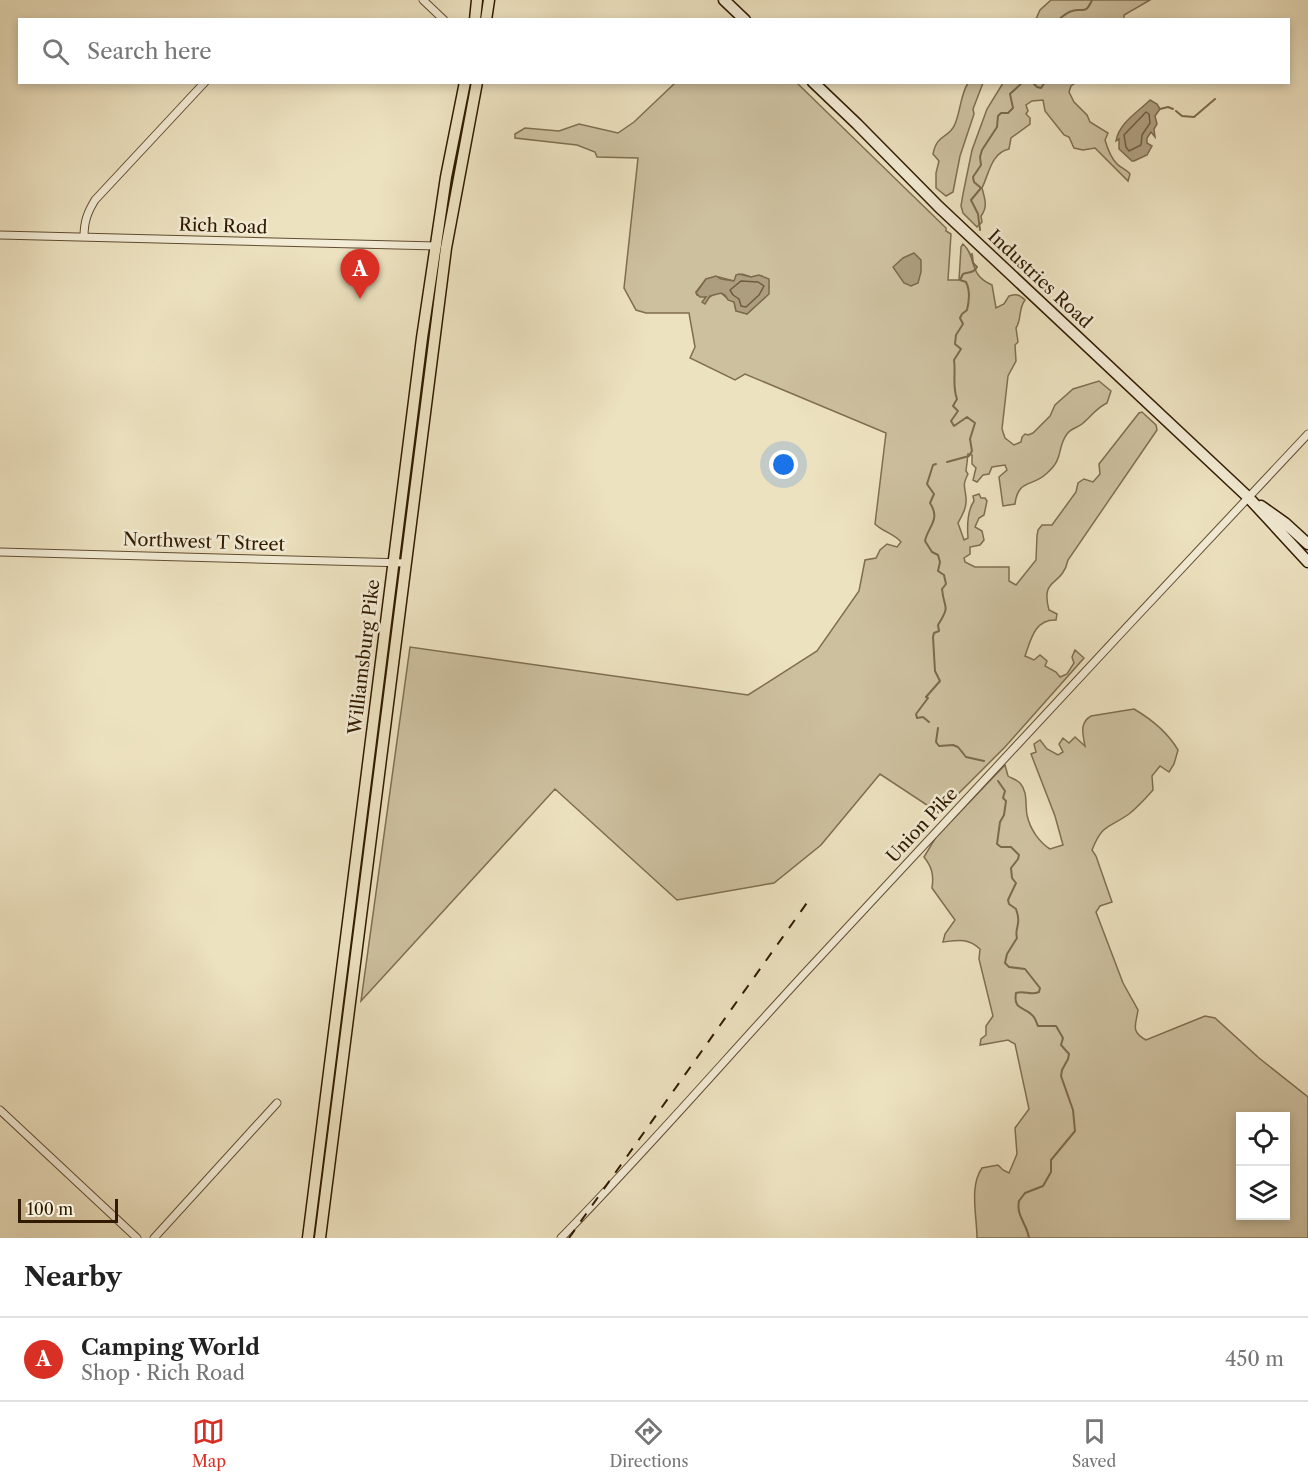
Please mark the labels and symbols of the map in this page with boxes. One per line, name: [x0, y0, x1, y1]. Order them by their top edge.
street label: Rich Road: [178, 213, 268, 239]
street label: Industries Road: [983, 225, 1097, 333]
pin: A: [340, 250, 380, 299]
your location: [769, 450, 798, 479]
street label: Northwest T Street: [123, 528, 286, 556]
street label: Williamsburg Pike: [343, 578, 384, 737]
street label: Union Pike: [882, 783, 962, 867]
scale bar: [18, 1196, 118, 1224]

